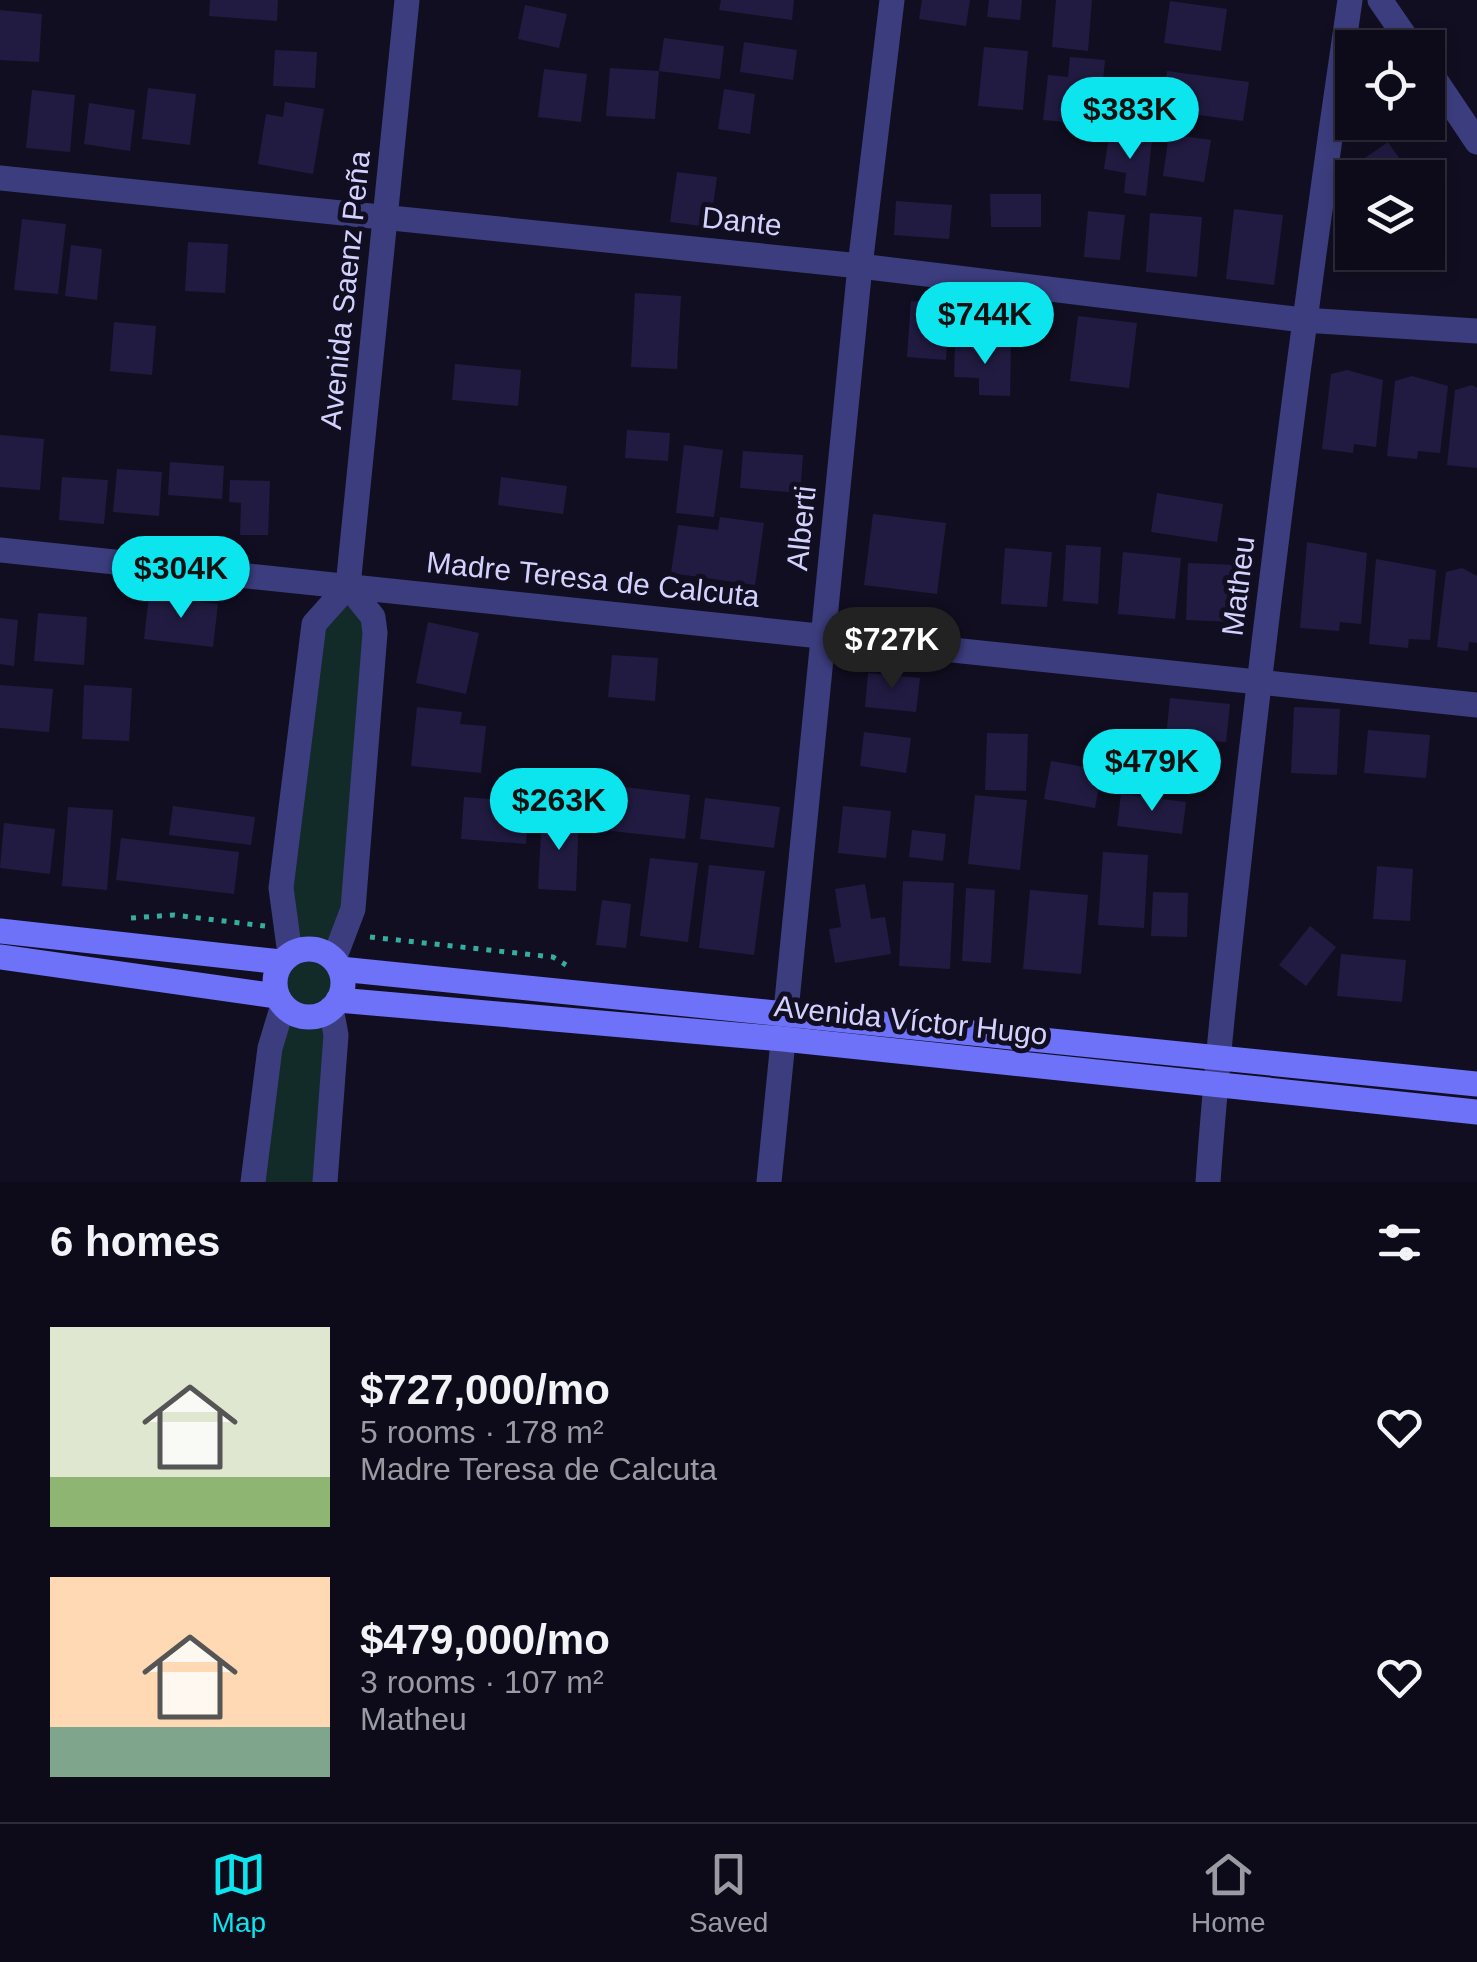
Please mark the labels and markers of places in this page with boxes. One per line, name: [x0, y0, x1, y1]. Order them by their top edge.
pin: $383K: [1060, 77, 1200, 162]
pin: $744K: [915, 282, 1055, 367]
pin: $304K: [111, 536, 251, 621]
pin: $727K: [822, 607, 962, 692]
pin: $479K: [1082, 729, 1222, 814]
pin: $263K: [489, 768, 629, 853]

